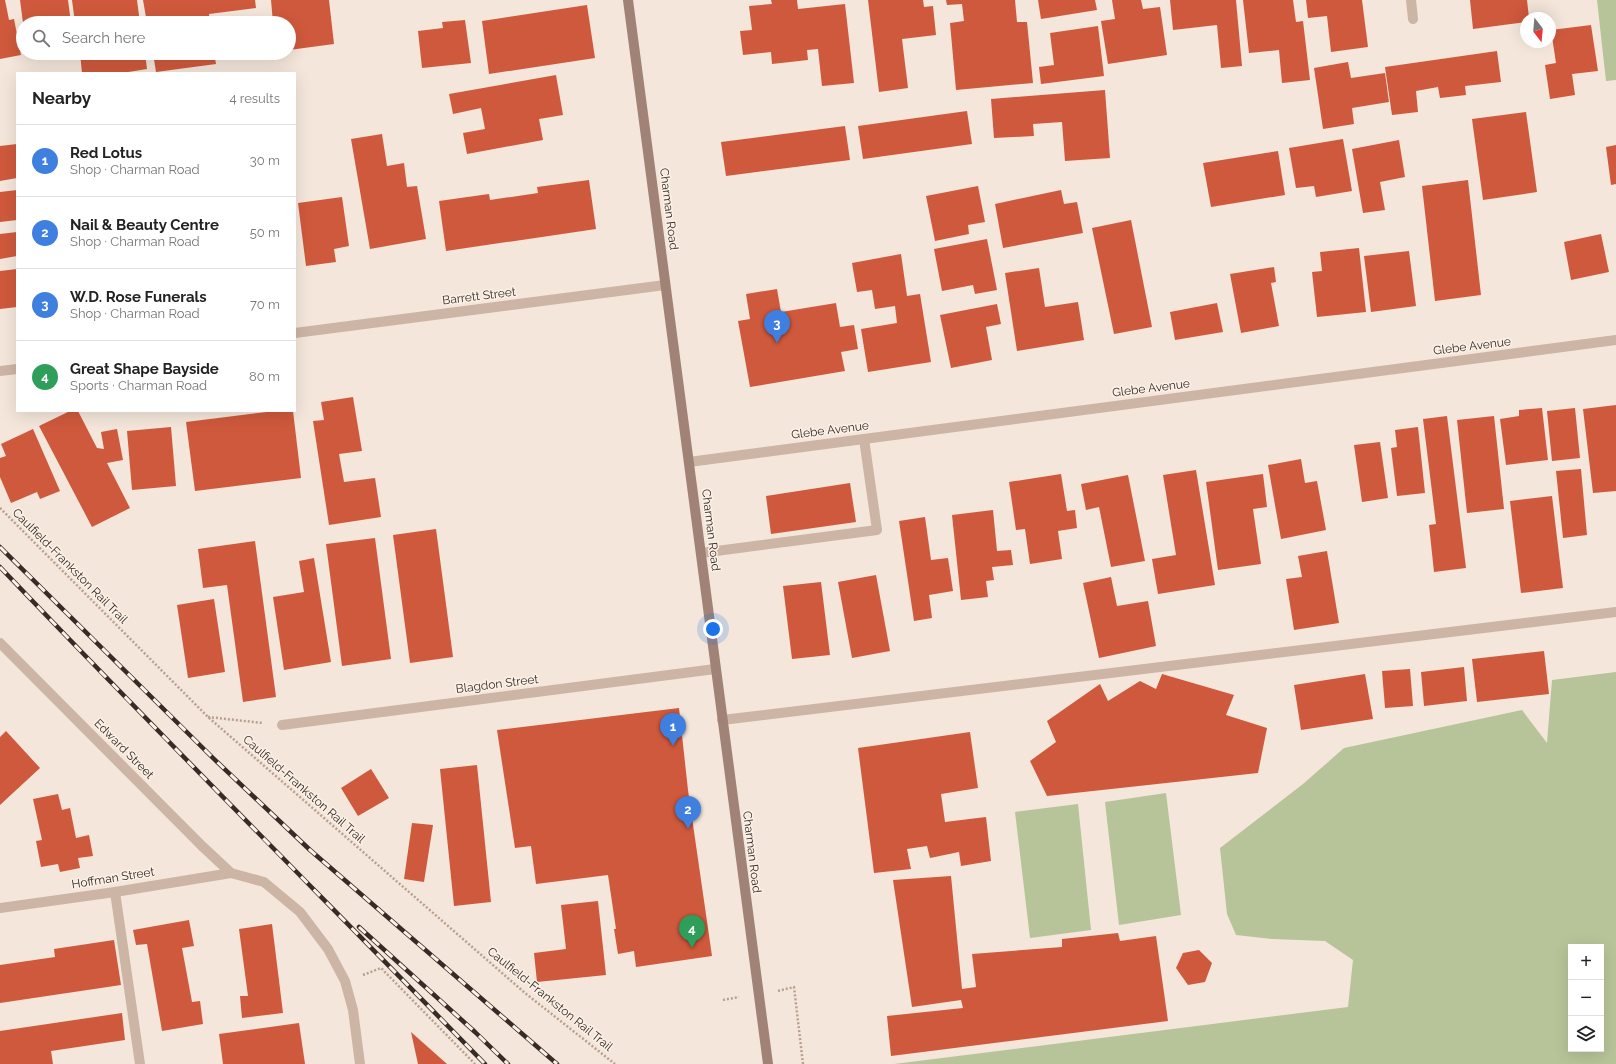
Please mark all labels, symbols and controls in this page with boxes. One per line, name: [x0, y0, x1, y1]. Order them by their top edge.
north arrow: [1520, 12, 1556, 48]
search box: [16, 16, 296, 60]
icon: search: [30, 27, 52, 49]
text: Search here: [62, 29, 145, 47]
text: Nearby: [32, 88, 91, 108]
text: 4 results: [229, 91, 280, 106]
text: Red Lotus: [70, 144, 142, 162]
text: 1: [42, 153, 48, 168]
text: 30 m: [250, 153, 280, 168]
text: Shop · Charman Road: [70, 162, 200, 177]
street label: Charman Road: [657, 167, 681, 251]
text: Nail & Beauty Centre: [70, 216, 219, 234]
text: 2: [41, 225, 49, 240]
text: 50 m: [250, 225, 280, 240]
text: Shop · Charman Road: [70, 234, 200, 249]
street label: Barrett Street: [441, 285, 517, 307]
text: W.D. Rose Funerals: [70, 288, 207, 306]
text: 3: [41, 297, 49, 312]
text: 70 m: [250, 297, 280, 312]
text: Shop · Charman Road: [70, 306, 200, 321]
pin: 3: [764, 310, 790, 343]
street label: Glebe Avenue: [1432, 334, 1512, 358]
text: Great Shape Bayside: [70, 360, 219, 378]
text: 4: [41, 369, 49, 384]
text: 80 m: [249, 369, 280, 384]
street label: Glebe Avenue: [1111, 376, 1191, 400]
text: Sports · Charman Road: [70, 378, 207, 393]
street label: Glebe Avenue: [790, 418, 870, 442]
street label: Charman Road: [699, 488, 723, 572]
street label: Caulfield-Frankston Rail Trail: [10, 506, 131, 627]
your location: [703, 619, 723, 639]
street label: Blagdon Street: [455, 672, 539, 696]
pin: 1: [660, 713, 686, 746]
street label: Edward Street: [91, 716, 157, 782]
street label: Caulfield-Frankston Rail Trail: [240, 732, 368, 846]
pin: 2: [675, 796, 701, 829]
street label: Charman Road: [740, 810, 764, 894]
street label: Hoffman Street: [71, 865, 155, 891]
pin: 4: [679, 915, 705, 948]
street label: Caulfield-Frankston Rail Trail: [485, 944, 616, 1054]
map controls: [1568, 944, 1604, 1052]
button: +: [1568, 944, 1604, 980]
button: −: [1568, 980, 1604, 1016]
button: layers: [1568, 1016, 1604, 1052]

